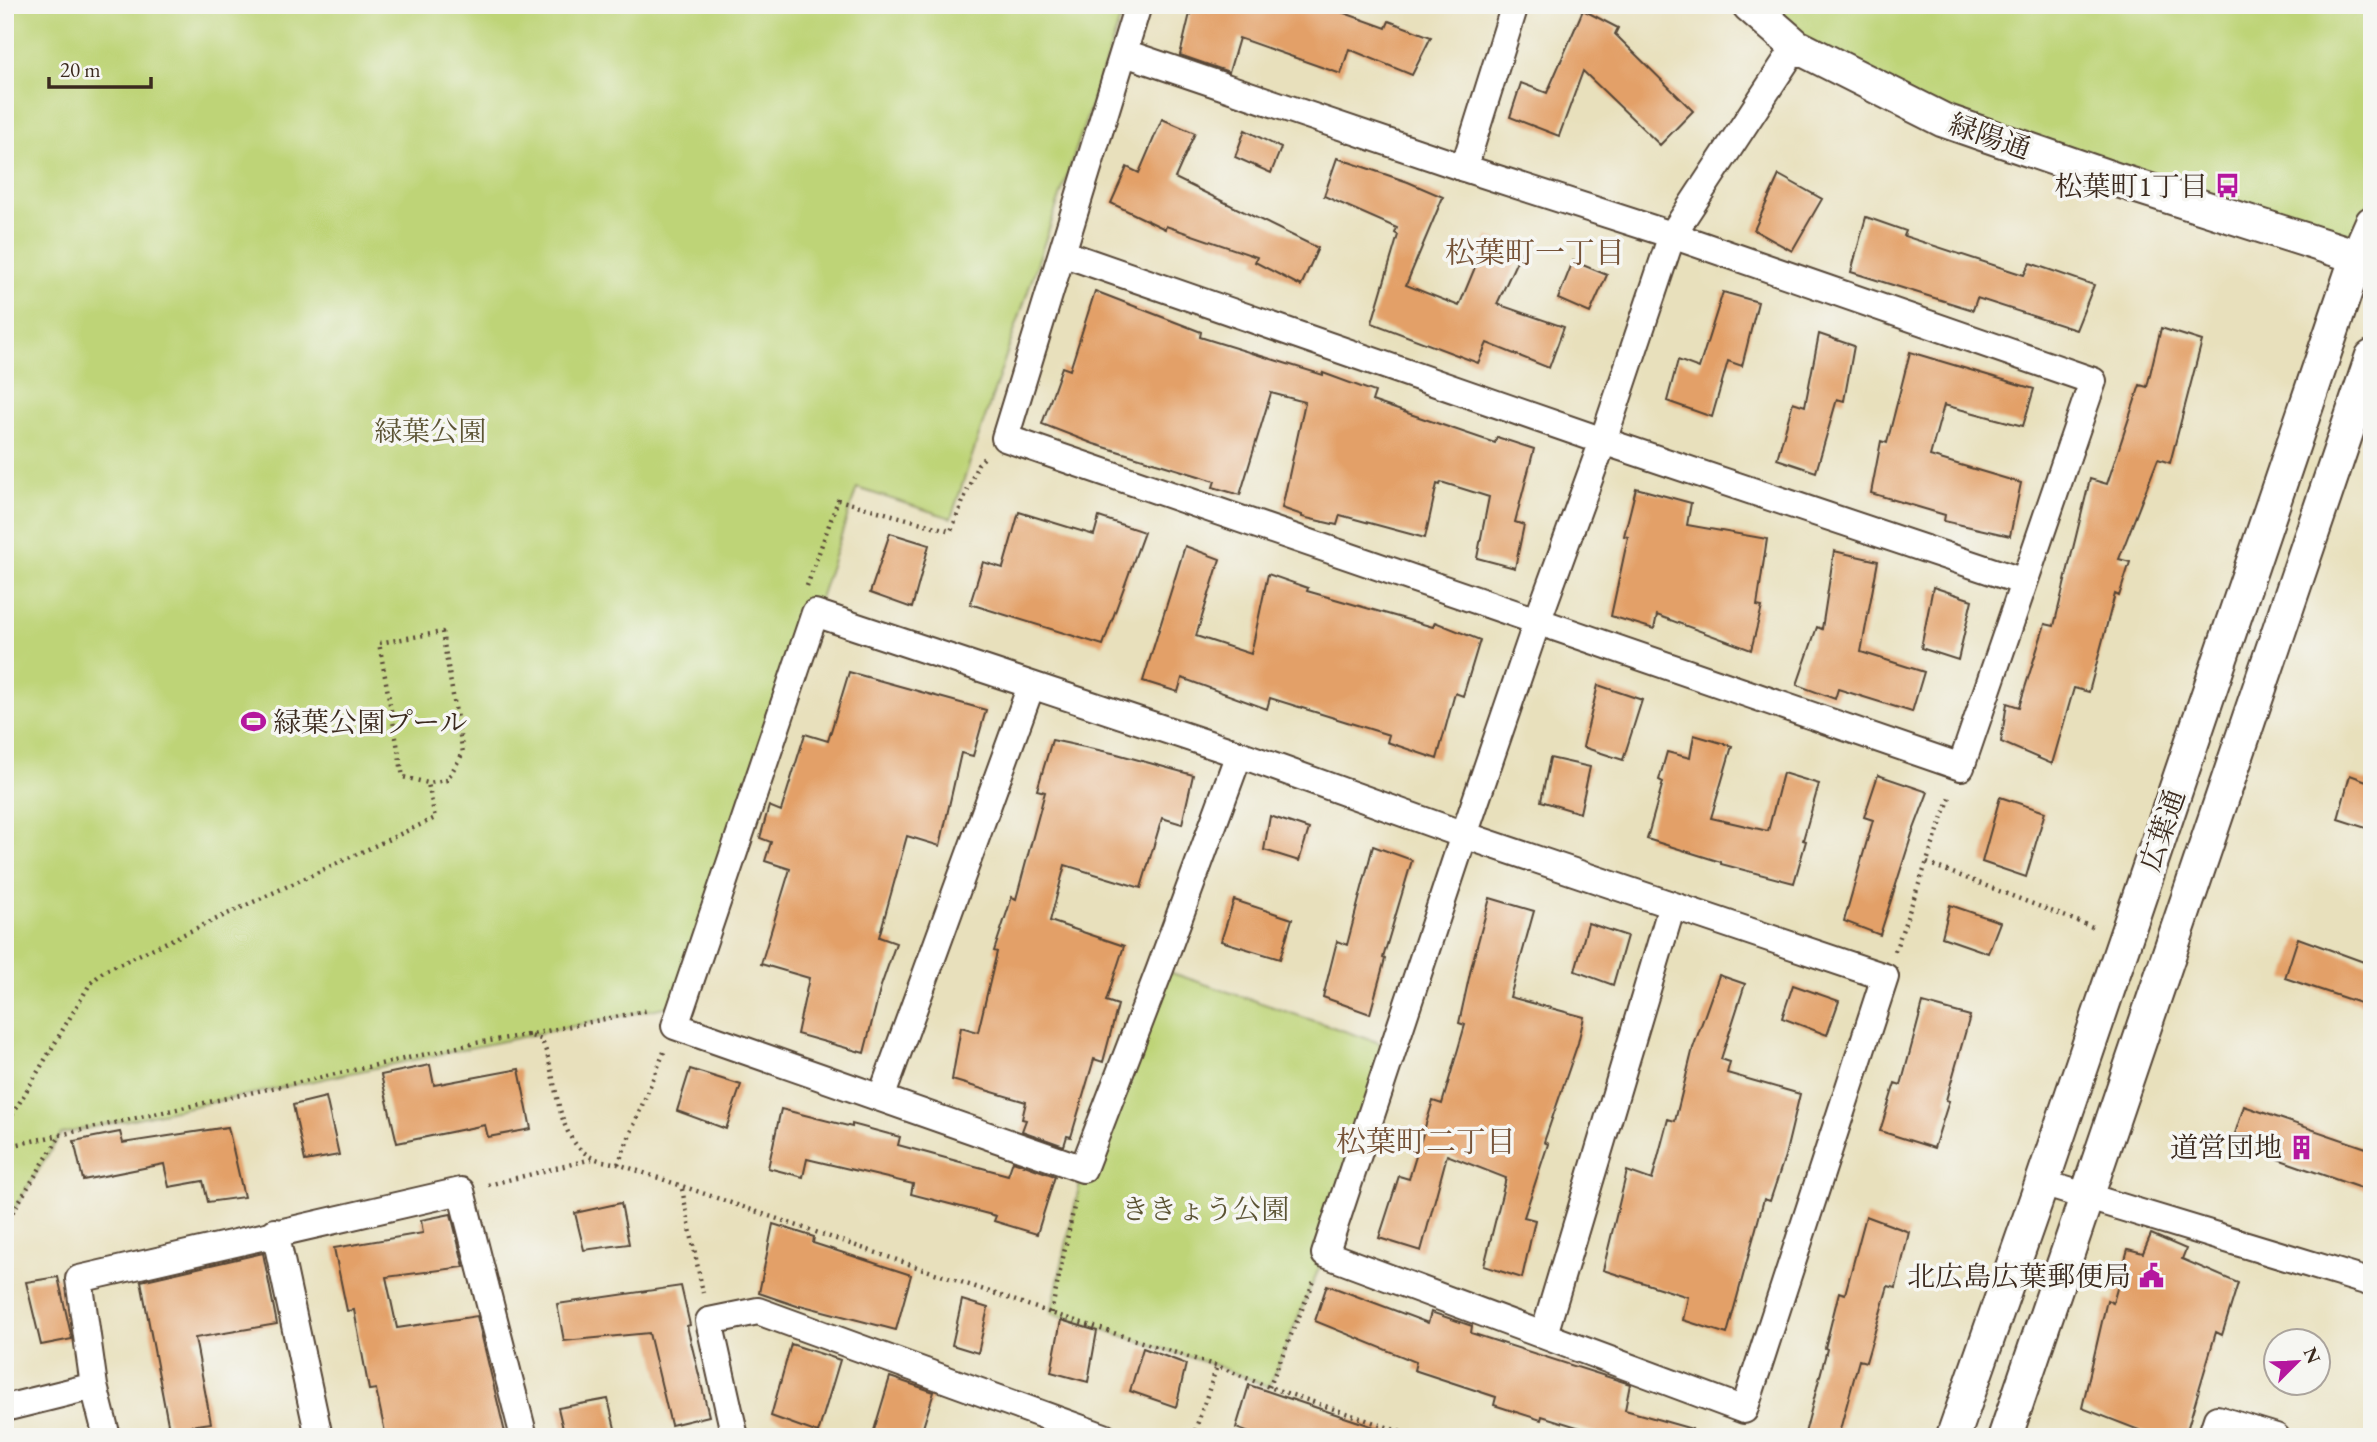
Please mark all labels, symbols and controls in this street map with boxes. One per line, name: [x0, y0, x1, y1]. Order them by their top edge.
scale bar: [49, 46, 150, 90]
text: 20 m: [60, 56, 101, 83]
street label: 緑陽通: [1944, 105, 2036, 167]
place label: 松葉町1丁目: [2055, 168, 2208, 204]
bus stop icon: 松葉町1丁目: [2214, 172, 2242, 200]
district label: 松葉町一丁目: [1445, 233, 1625, 272]
park label: 緑葉公園: [374, 413, 486, 449]
place label: 緑葉公園プール: [273, 704, 468, 740]
sports icon: 緑葉公園プール: [239, 708, 267, 736]
street label: 広葉通: [2131, 784, 2193, 876]
district label: 松葉町二丁目: [1336, 1122, 1516, 1161]
place label: 道営団地: [2170, 1129, 2282, 1165]
building icon: 道営団地: [2288, 1133, 2316, 1161]
park label: ききょう公園: [1121, 1191, 1289, 1227]
place label: 北広島広葉郵便局: [1907, 1258, 2131, 1294]
public building icon: 北広島広葉郵便局: [2137, 1262, 2165, 1290]
north arrow: [2262, 1326, 2332, 1396]
text: N: [2298, 1343, 2327, 1368]

